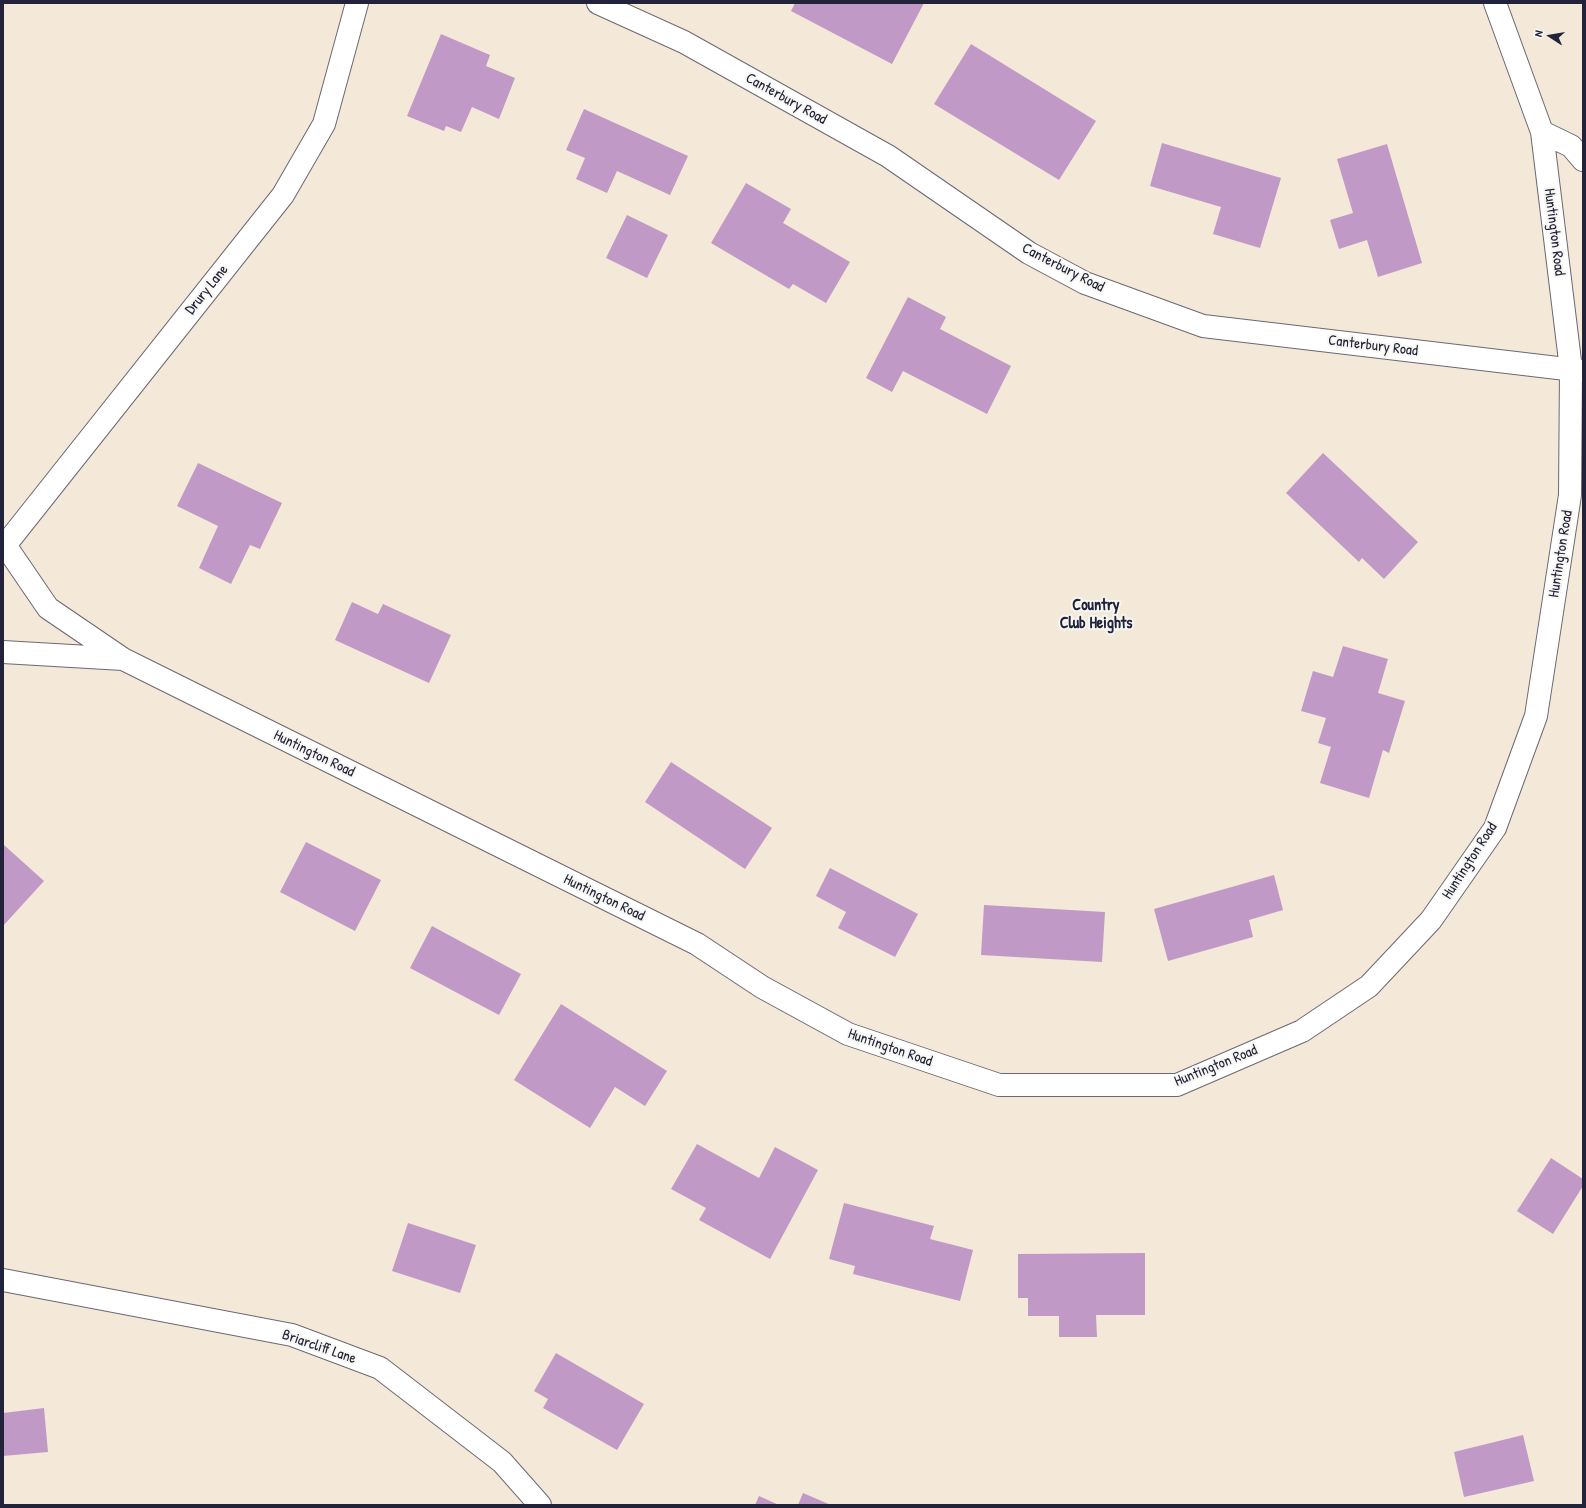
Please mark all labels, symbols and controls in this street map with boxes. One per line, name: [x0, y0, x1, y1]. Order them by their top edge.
north arrow: [1530, 16, 1570, 56]
text: N: [1531, 29, 1546, 38]
street label: Canterbury Road: [742, 69, 830, 129]
street label: Huntington Road: [1540, 187, 1568, 277]
street label: Canterbury Road: [1019, 240, 1107, 296]
street label: Drury Lane: [182, 262, 232, 318]
street label: Canterbury Road: [1327, 332, 1419, 360]
street label: Huntington Road: [1545, 509, 1577, 599]
district label: Country Club Heights: [1060, 596, 1132, 634]
street label: Huntington Road: [271, 727, 357, 781]
street label: Huntington Road: [1439, 819, 1501, 903]
street label: Huntington Road: [561, 871, 647, 925]
street label: Huntington Road: [846, 1025, 934, 1071]
street label: Huntington Road: [1172, 1041, 1260, 1091]
street label: Briarcliff Lane: [280, 1326, 358, 1368]

